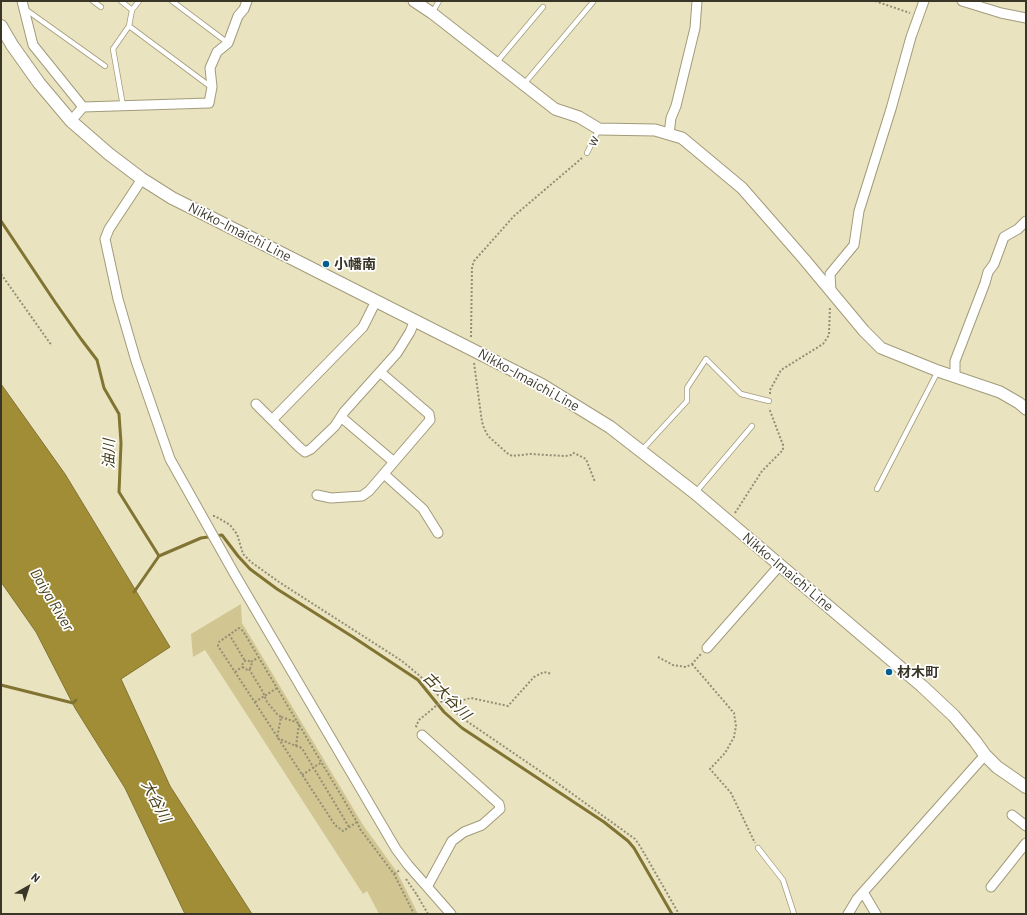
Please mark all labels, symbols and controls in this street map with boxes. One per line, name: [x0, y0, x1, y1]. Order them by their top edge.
street label: w: [583, 133, 603, 149]
street label: Nikko-Imaichi Line: [186, 199, 294, 265]
place label: 小幡南: [334, 256, 376, 272]
marker: 小幡南: [321, 259, 331, 269]
street label: Nikko-Imaichi Line: [475, 345, 583, 415]
water label: 油川: [100, 439, 118, 469]
street label: Nikko-Imaichi Line: [739, 529, 837, 615]
water label: Daiya River: [26, 565, 78, 635]
place label: 材木町: [897, 664, 939, 680]
marker: 材木町: [884, 667, 894, 677]
water label: 古大谷川: [419, 668, 475, 724]
water label: 大谷川: [137, 777, 175, 825]
north arrow: [8, 867, 48, 907]
text: N: [29, 870, 43, 885]

